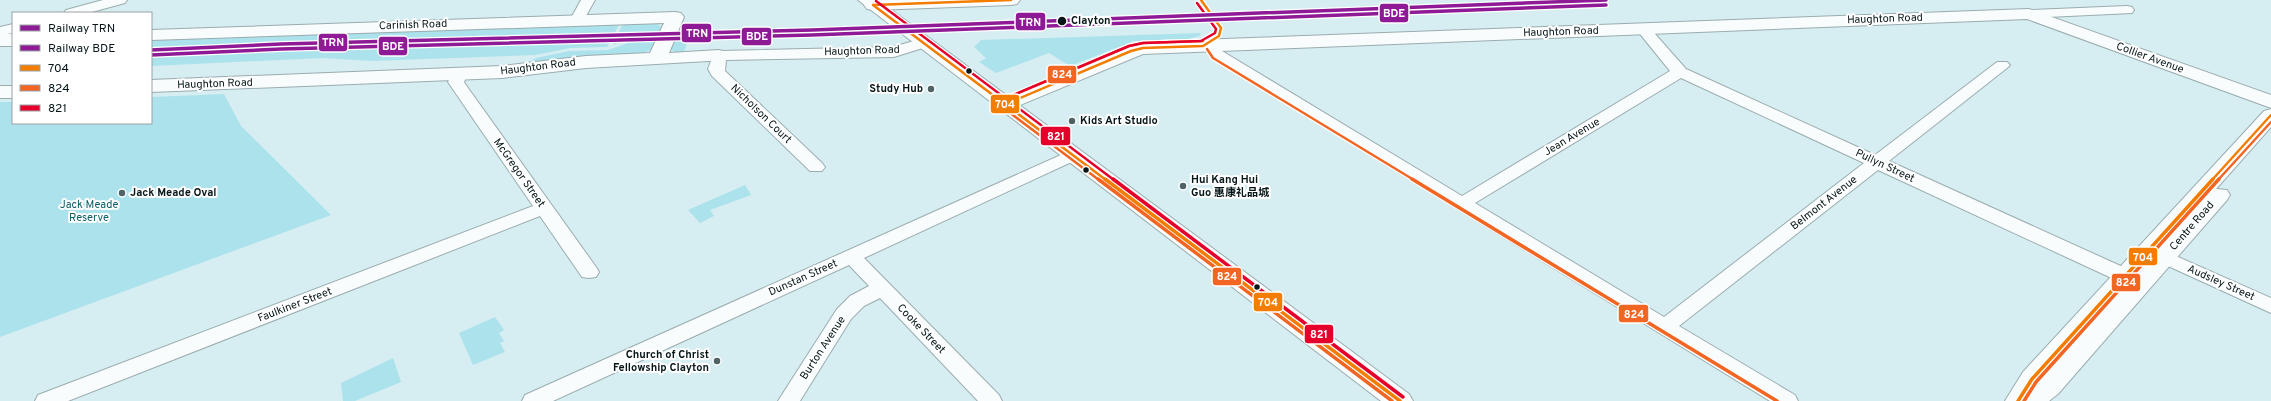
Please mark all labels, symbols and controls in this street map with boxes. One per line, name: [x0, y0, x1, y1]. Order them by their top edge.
line badge: BDE: [1379, 3, 1409, 23]
text: BDE: [1383, 7, 1405, 21]
street label: Haughton Road: [1847, 11, 1923, 27]
legend: [12, 12, 152, 124]
line badge: TRN: [1015, 12, 1046, 31]
place label: Clayton: [1071, 14, 1111, 28]
marker: Clayton: [1056, 15, 1068, 27]
text: TRN: [1019, 16, 1041, 30]
street label: Carinish Road: [379, 17, 447, 33]
text: Railway TRN: [48, 21, 115, 37]
line badge: TRN: [681, 23, 712, 43]
street label: Haughton Road: [1523, 24, 1599, 40]
text: TRN: [686, 27, 708, 41]
line badge: BDE: [741, 27, 772, 46]
text: BDE: [746, 30, 768, 44]
line badge: TRN: [318, 33, 348, 52]
text: TRN: [322, 36, 344, 50]
line badge: BDE: [378, 36, 408, 56]
street label: Collier Avenue: [2114, 39, 2186, 77]
text: BDE: [382, 40, 404, 54]
text: Railway BDE: [48, 41, 115, 57]
street label: Haughton Road: [824, 43, 900, 59]
street label: Haughton Road: [499, 55, 577, 79]
text: 704: [48, 61, 69, 77]
line badge: 824: [1047, 65, 1077, 84]
unlabelled marker: [964, 66, 974, 76]
text: 824: [1052, 68, 1072, 82]
street label: Haughton Road: [177, 76, 253, 92]
text: 824: [48, 81, 70, 97]
street label: Nicholson Court: [728, 81, 794, 147]
place label: Study Hub: [869, 82, 923, 96]
marker: Study Hub: [926, 84, 936, 94]
line badge: 704: [990, 94, 1020, 114]
text: 704: [995, 98, 1015, 112]
text: 821: [48, 101, 67, 117]
place label: Kids Art Studio: [1080, 114, 1158, 128]
street label: Jean Avenue: [1541, 115, 1603, 159]
marker: Kids Art Studio: [1067, 116, 1077, 126]
line badge: 821: [1040, 126, 1071, 146]
text: 821: [1047, 130, 1065, 144]
street label: McGregor Street: [490, 136, 548, 210]
street label: Pullyn Street: [1853, 146, 1917, 186]
unlabelled marker: [1081, 165, 1091, 175]
place label: Hui Kang Hui Guo 惠康礼品城: [1191, 173, 1270, 200]
street label: Belmont Avenue: [1788, 173, 1860, 233]
marker: Hui Kang Hui Guo 惠康礼品城: [1178, 181, 1188, 191]
place label: Jack Meade Oval: [130, 186, 216, 200]
marker: Jack Meade Oval: [117, 188, 127, 198]
park label: Jack Meade Reserve: [60, 198, 118, 225]
street label: Centre Road: [2167, 198, 2217, 254]
line badge: 704: [2128, 247, 2158, 266]
text: 704: [2133, 251, 2153, 265]
street label: Dunstan Street: [766, 257, 840, 299]
street label: Audsley Street: [2185, 262, 2257, 304]
line badge: 824: [1212, 267, 1242, 286]
text: 824: [1217, 270, 1237, 284]
line badge: 824: [2111, 273, 2141, 292]
text: 824: [2116, 276, 2136, 290]
unlabelled marker: [1252, 282, 1262, 292]
street label: Faulkiner Street: [256, 284, 334, 326]
line badge: 704: [1253, 292, 1283, 312]
text: 704: [1258, 296, 1278, 310]
street label: Cooke Street: [894, 301, 948, 357]
line badge: 824: [1618, 304, 1649, 323]
text: 824: [1624, 308, 1644, 322]
street label: Burton Avenue: [797, 313, 849, 383]
line badge: 821: [1304, 324, 1334, 344]
text: 821: [1310, 328, 1328, 342]
place label: Church of Christ Fellowship Clayton: [613, 348, 709, 375]
marker: Church of Christ Fellowship Clayton: [712, 356, 722, 366]

